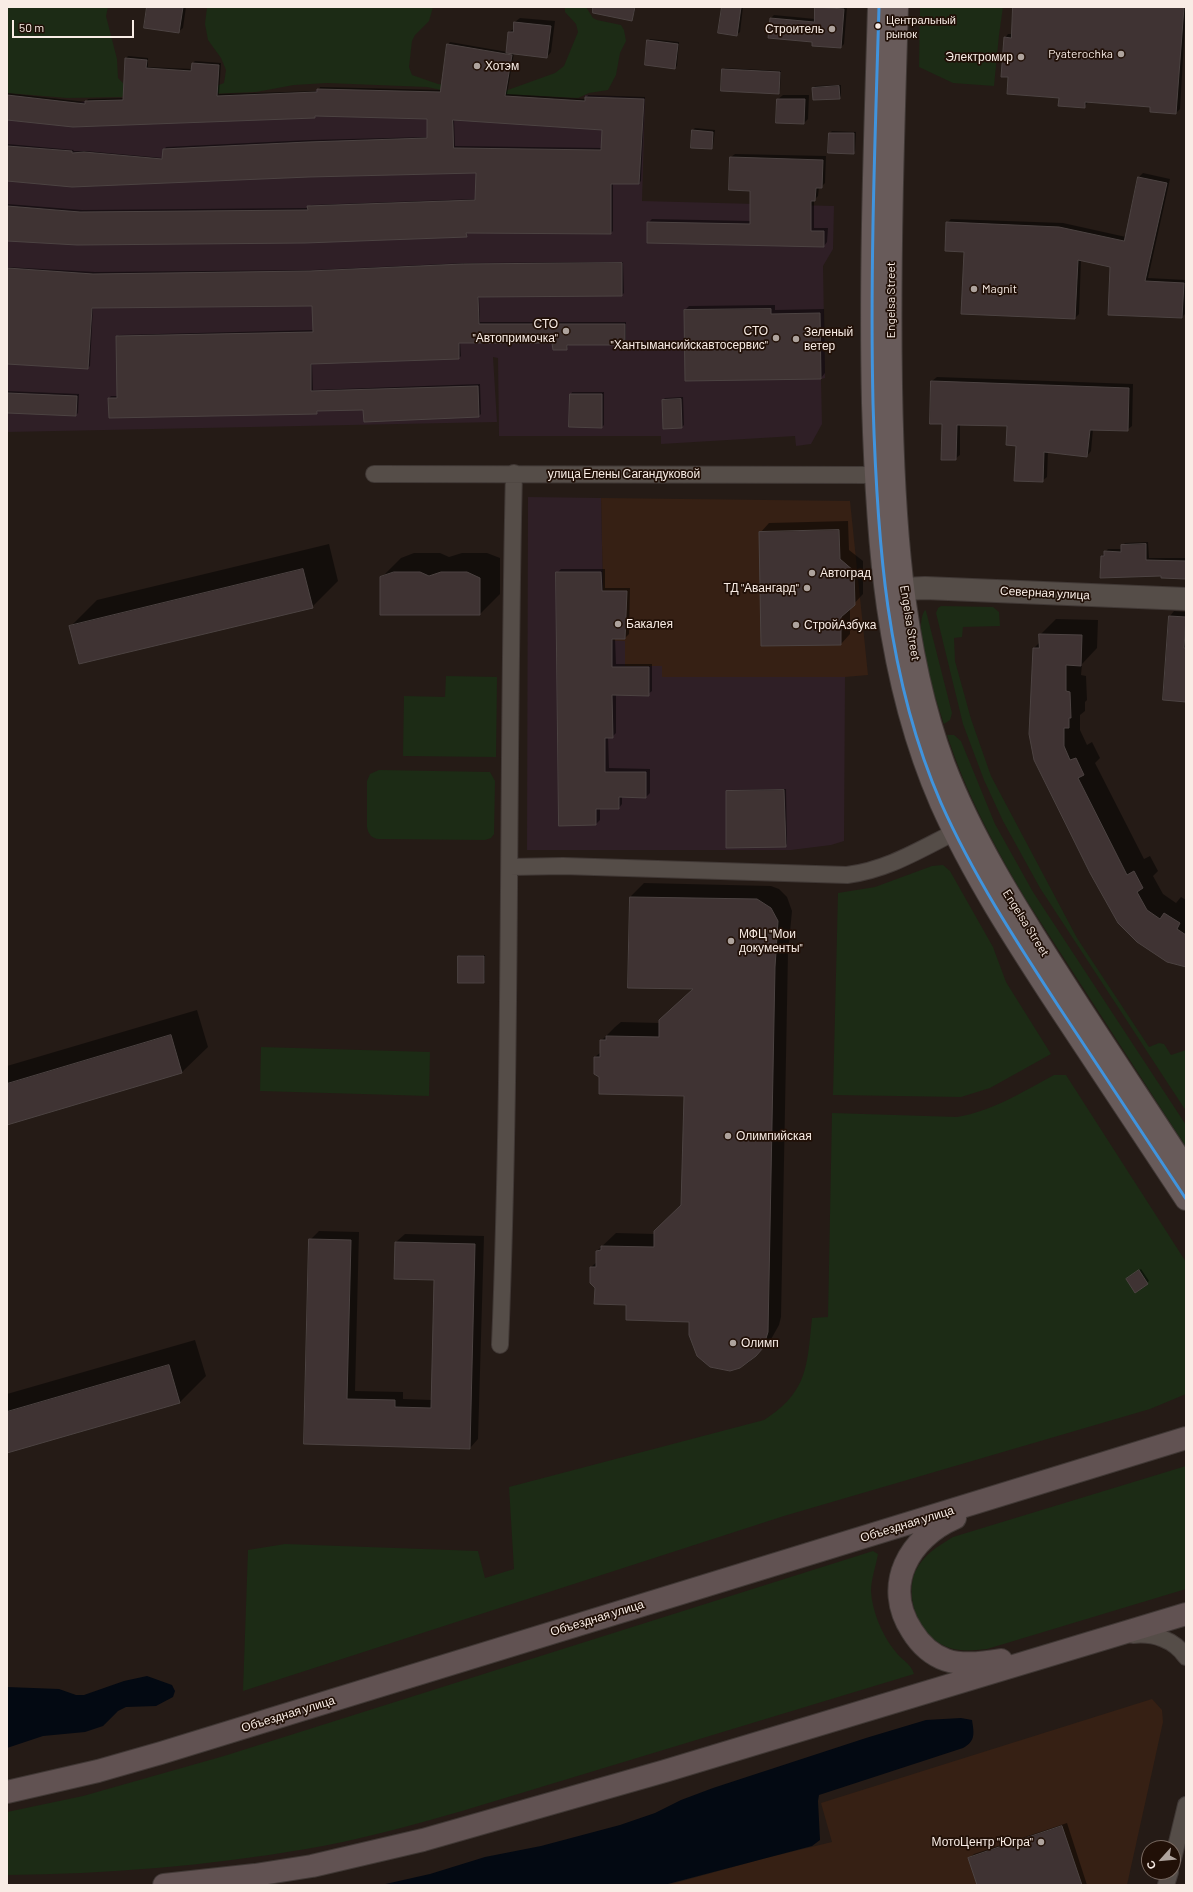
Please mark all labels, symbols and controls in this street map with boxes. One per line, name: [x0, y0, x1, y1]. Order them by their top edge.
scale bar: [14, 12, 136, 38]
place label: Центральный рынок: [886, 13, 956, 39]
text: 50 m: [19, 20, 44, 34]
marker: Центральный рынок: [873, 21, 883, 31]
place label: Строитель: [765, 22, 824, 36]
marker: Строитель: [827, 24, 837, 34]
place label: Pyaterochka: [1048, 47, 1113, 61]
marker: Pyaterochka: [1116, 49, 1126, 59]
place label: Электромир: [945, 50, 1013, 64]
marker: Электромир: [1016, 52, 1026, 62]
place label: Хотэм: [485, 59, 519, 73]
marker: Хотэм: [472, 61, 482, 71]
street label: Engelsa Street: [884, 262, 898, 338]
place label: Magnit: [982, 282, 1017, 296]
marker: Magnit: [969, 284, 979, 294]
place label: СТО "Автопримочка": [473, 317, 558, 345]
place label: СТО "Хантымансийскавтосервис": [611, 324, 768, 352]
place label: Зеленый ветер: [804, 325, 853, 353]
marker: СТО "Автопримочка": [561, 326, 571, 336]
marker: СТО "Хантымансийскавтосервис": [771, 333, 781, 343]
marker: Зеленый ветер: [791, 334, 801, 344]
street label: улица Елены Сагандуковой: [548, 467, 700, 481]
place label: Автоград: [820, 566, 871, 580]
marker: Автоград: [807, 568, 817, 578]
place label: ТД "Авангард": [723, 581, 799, 595]
marker: ТД "Авангард": [802, 583, 812, 593]
street label: Северная улица: [1000, 583, 1090, 603]
street label: Engelsa Street: [897, 584, 923, 662]
place label: Бакалея: [626, 617, 673, 631]
place label: СтройАзбука: [804, 618, 876, 632]
marker: Бакалея: [613, 619, 623, 629]
marker: СтройАзбука: [791, 620, 801, 630]
street label: Engelsa Street: [1000, 887, 1052, 959]
place label: МФЦ "Мои документы": [739, 927, 803, 955]
marker: МФЦ "Мои документы": [726, 936, 736, 946]
place label: Олимпийская: [736, 1129, 812, 1143]
marker: Олимпийская: [723, 1131, 733, 1141]
place label: Олимп: [741, 1336, 779, 1350]
marker: Олимп: [728, 1338, 738, 1348]
street label: Объездная улица: [858, 1503, 956, 1545]
street label: Объездная улица: [548, 1597, 646, 1639]
street label: Объездная улица: [239, 1693, 337, 1735]
place label: МотоЦентр "Югра": [932, 1835, 1033, 1849]
marker: МотоЦентр "Югра": [1036, 1837, 1046, 1847]
north arrow: [1141, 1840, 1181, 1880]
text: С: [1143, 1859, 1158, 1872]

